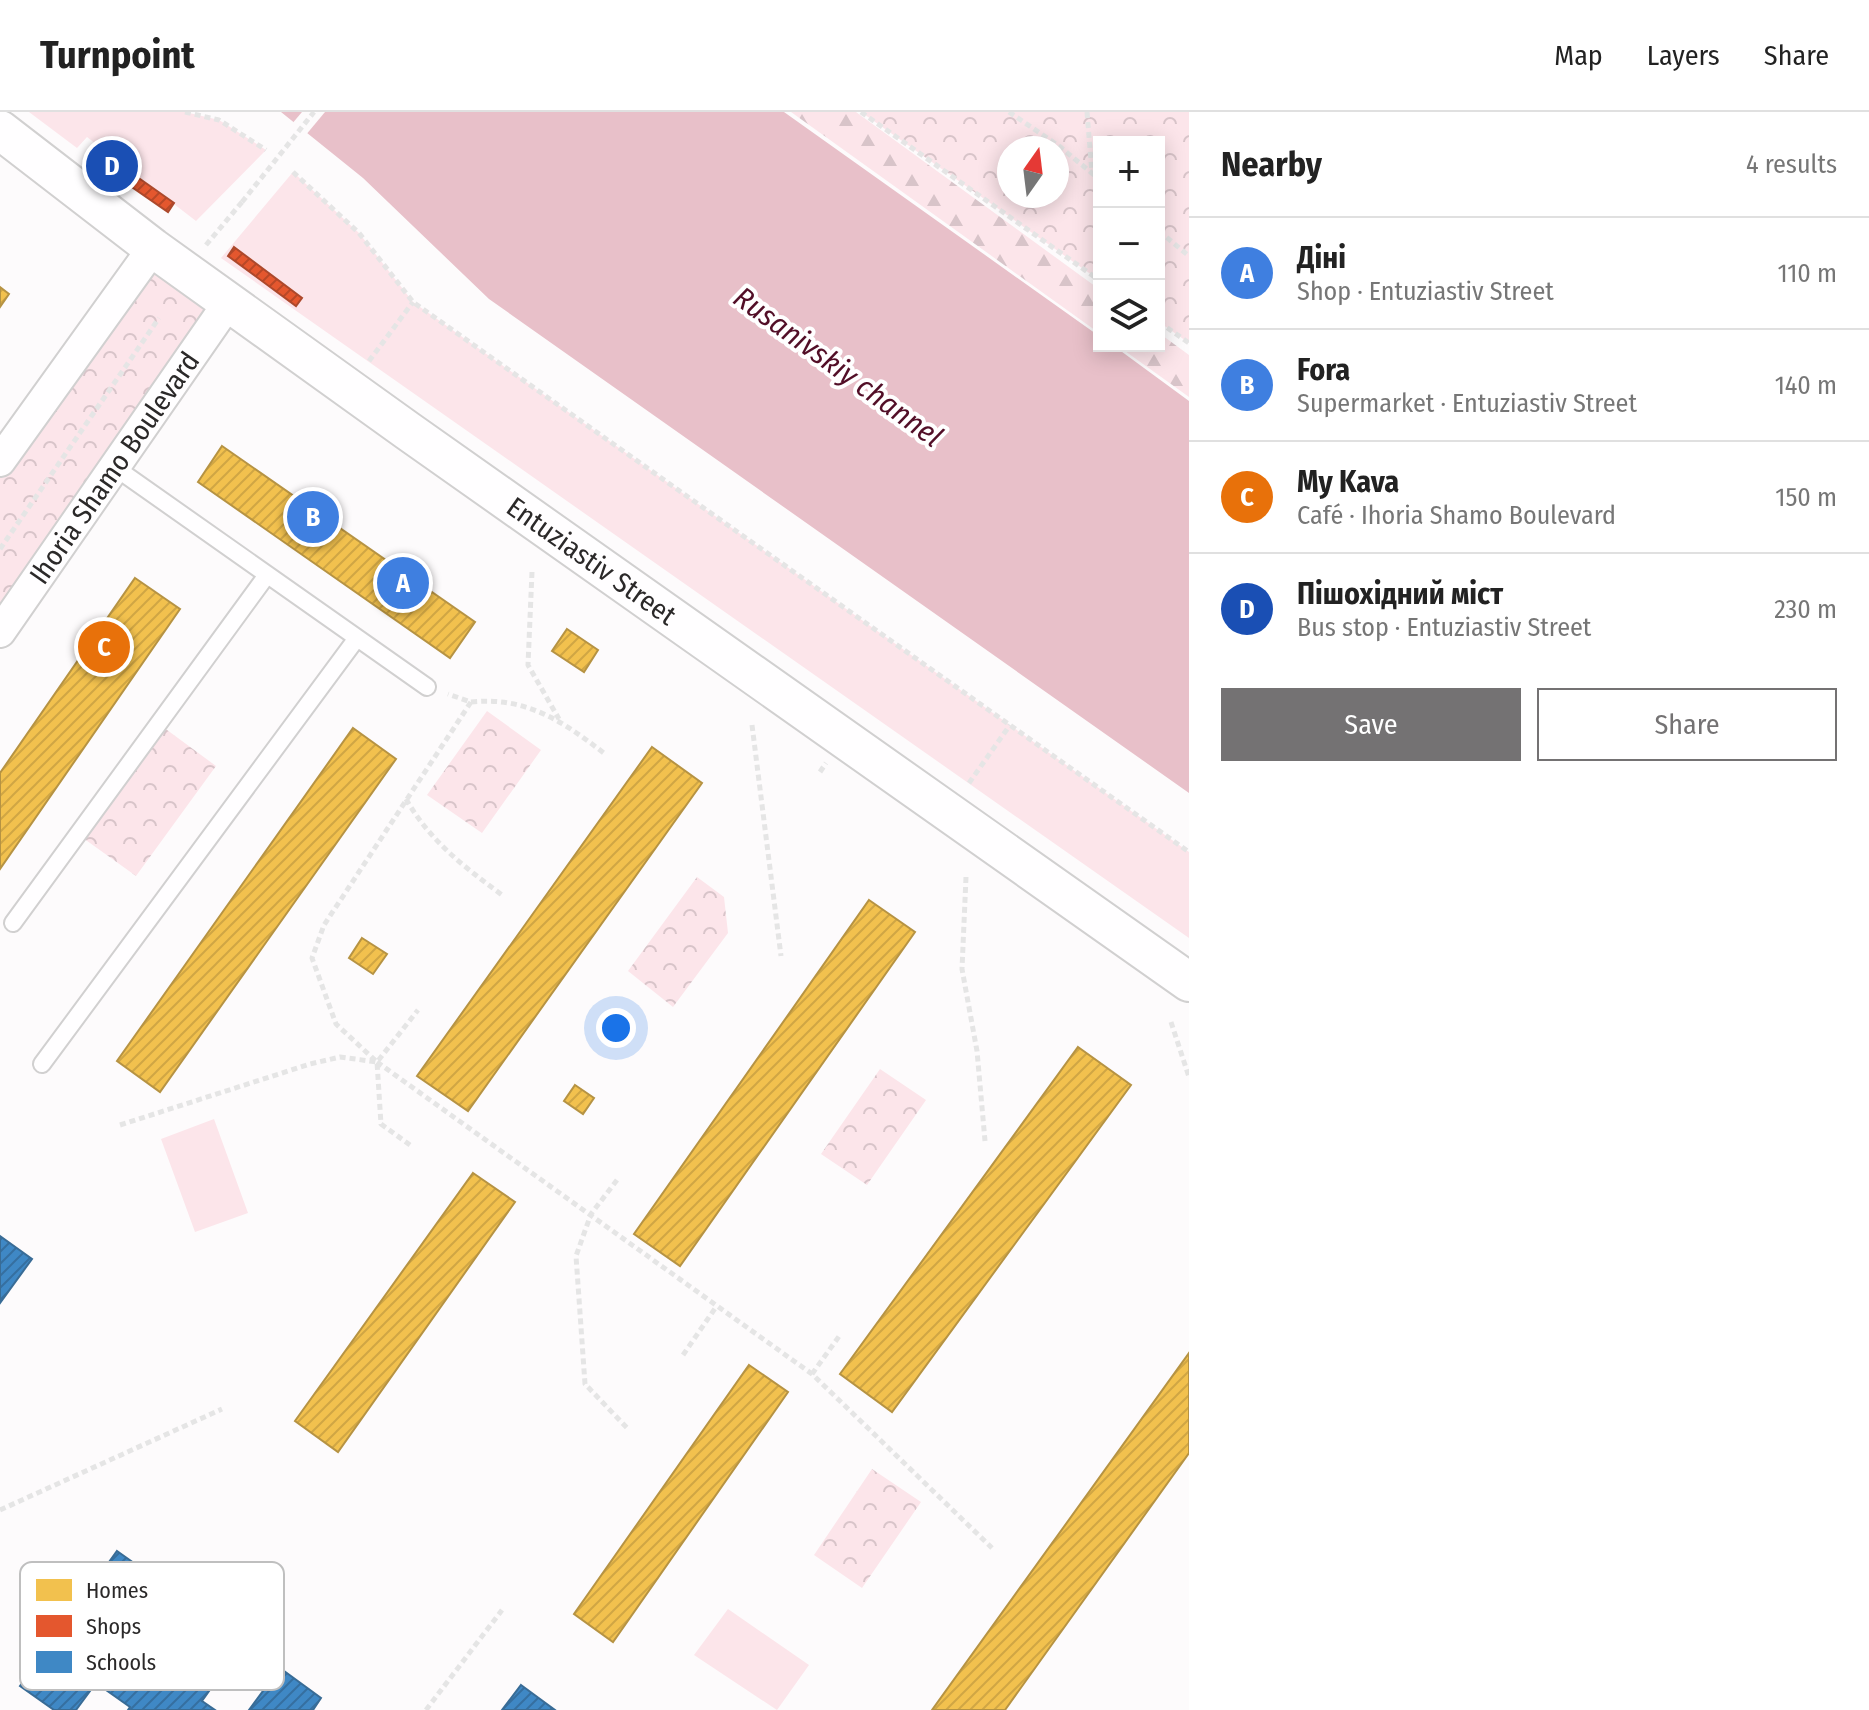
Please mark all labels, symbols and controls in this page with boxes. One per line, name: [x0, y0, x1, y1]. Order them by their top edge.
text: Turnpoint: [40, 32, 195, 78]
text: Map: [1554, 39, 1603, 72]
text: Layers: [1647, 39, 1720, 72]
text: Share: [1764, 39, 1829, 72]
pin: D: [86, 136, 138, 196]
north arrow: [997, 136, 1069, 208]
map controls: [1093, 136, 1165, 352]
button: +: [1093, 136, 1165, 208]
text: Nearby: [1221, 144, 1322, 185]
text: 4 results: [1746, 149, 1837, 180]
button: −: [1093, 208, 1165, 280]
text: Діні: [1297, 240, 1346, 276]
text: A: [1240, 258, 1254, 289]
text: 110 m: [1777, 258, 1837, 289]
text: Shop · Entuziastiv Street: [1297, 276, 1554, 307]
water label: Rusanivskiy channel: [727, 279, 949, 455]
button: layers: [1093, 280, 1165, 352]
street label: Ihoria Shamo Boulevard: [22, 345, 206, 590]
text: Fora: [1297, 352, 1350, 388]
text: B: [1240, 370, 1254, 401]
text: 140 m: [1775, 370, 1837, 401]
text: Supermarket · Entuziastiv Street: [1297, 388, 1637, 419]
text: My Kava: [1297, 464, 1399, 500]
text: C: [1240, 482, 1254, 513]
text: 150 m: [1775, 482, 1837, 513]
pin: B: [287, 487, 339, 547]
street label: Entuziastiv Street: [501, 490, 683, 632]
text: Café · Ihoria Shamo Boulevard: [1297, 500, 1616, 531]
pin: A: [377, 553, 429, 613]
text: Пішохідний міст: [1297, 576, 1503, 612]
text: D: [1239, 594, 1255, 625]
text: 230 m: [1774, 594, 1837, 625]
text: Bus stop · Entuziastiv Street: [1297, 612, 1591, 643]
pin: C: [78, 617, 130, 677]
button: Save: [1221, 688, 1521, 761]
button: Share: [1537, 688, 1837, 761]
your location: [596, 1008, 636, 1048]
legend: [20, 1562, 284, 1690]
text: Homes: [86, 1577, 148, 1604]
text: Shops: [86, 1613, 141, 1640]
text: Schools: [86, 1649, 156, 1676]

